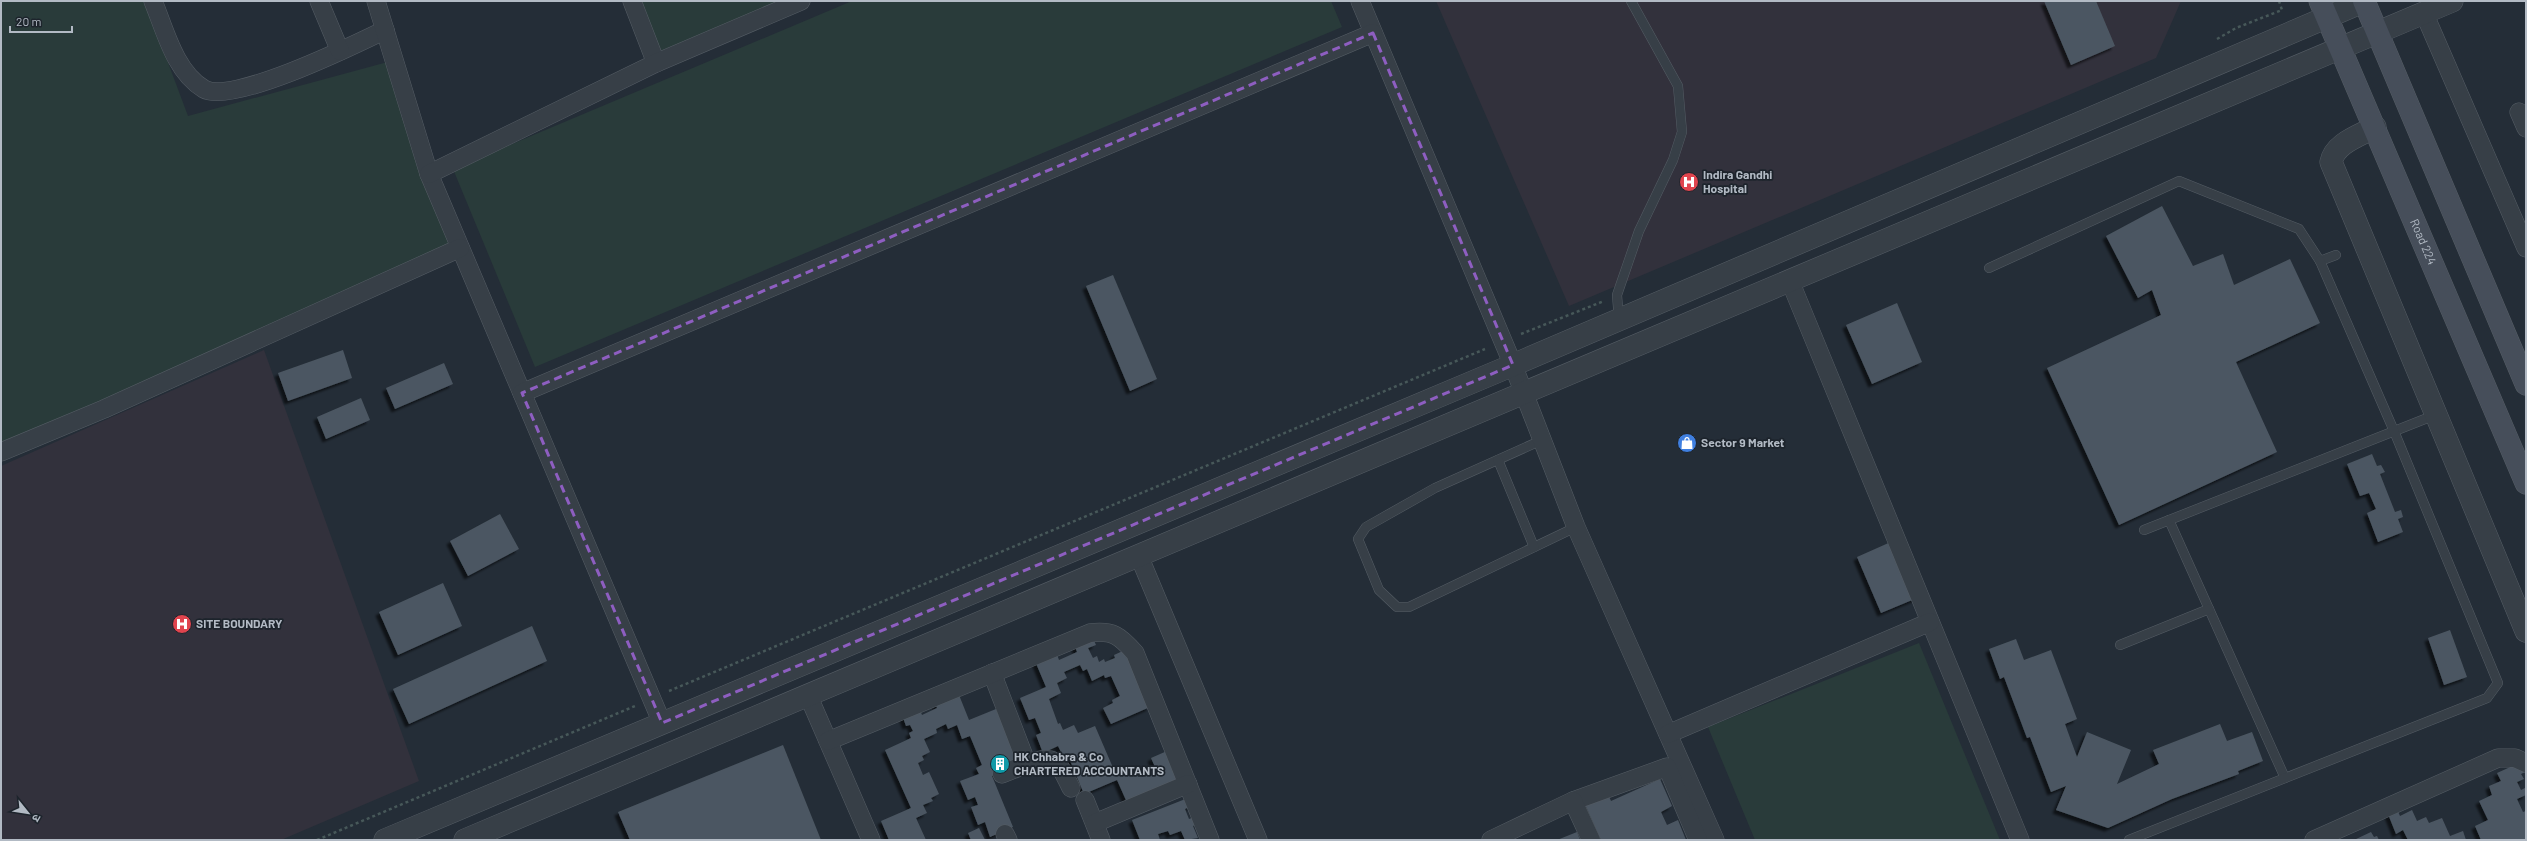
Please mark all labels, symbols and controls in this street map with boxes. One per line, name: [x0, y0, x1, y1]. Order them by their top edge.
scale bar: [10, 8, 72, 34]
text: 20 m: [16, 14, 42, 28]
place label: Indira Gandhi Hospital: [1703, 167, 1772, 195]
hospital icon: Indira Gandhi Hospital: [1678, 171, 1700, 193]
street label: Road 224: [2408, 216, 2440, 267]
shop icon: Sector 9 Market: [1676, 432, 1698, 454]
place label: Sector 9 Market: [1701, 435, 1785, 449]
hospital icon: SITE BOUNDARY: [171, 613, 193, 635]
place label: SITE BOUNDARY: [196, 616, 283, 630]
place label: HK Chhabra & Co CHARTERED ACCOUNTANTS: [1014, 749, 1164, 777]
building icon: HK Chhabra & Co CHARTERED ACCOUNTANTS: [989, 753, 1011, 775]
north arrow: [8, 793, 48, 833]
text: उ: [30, 812, 44, 825]

